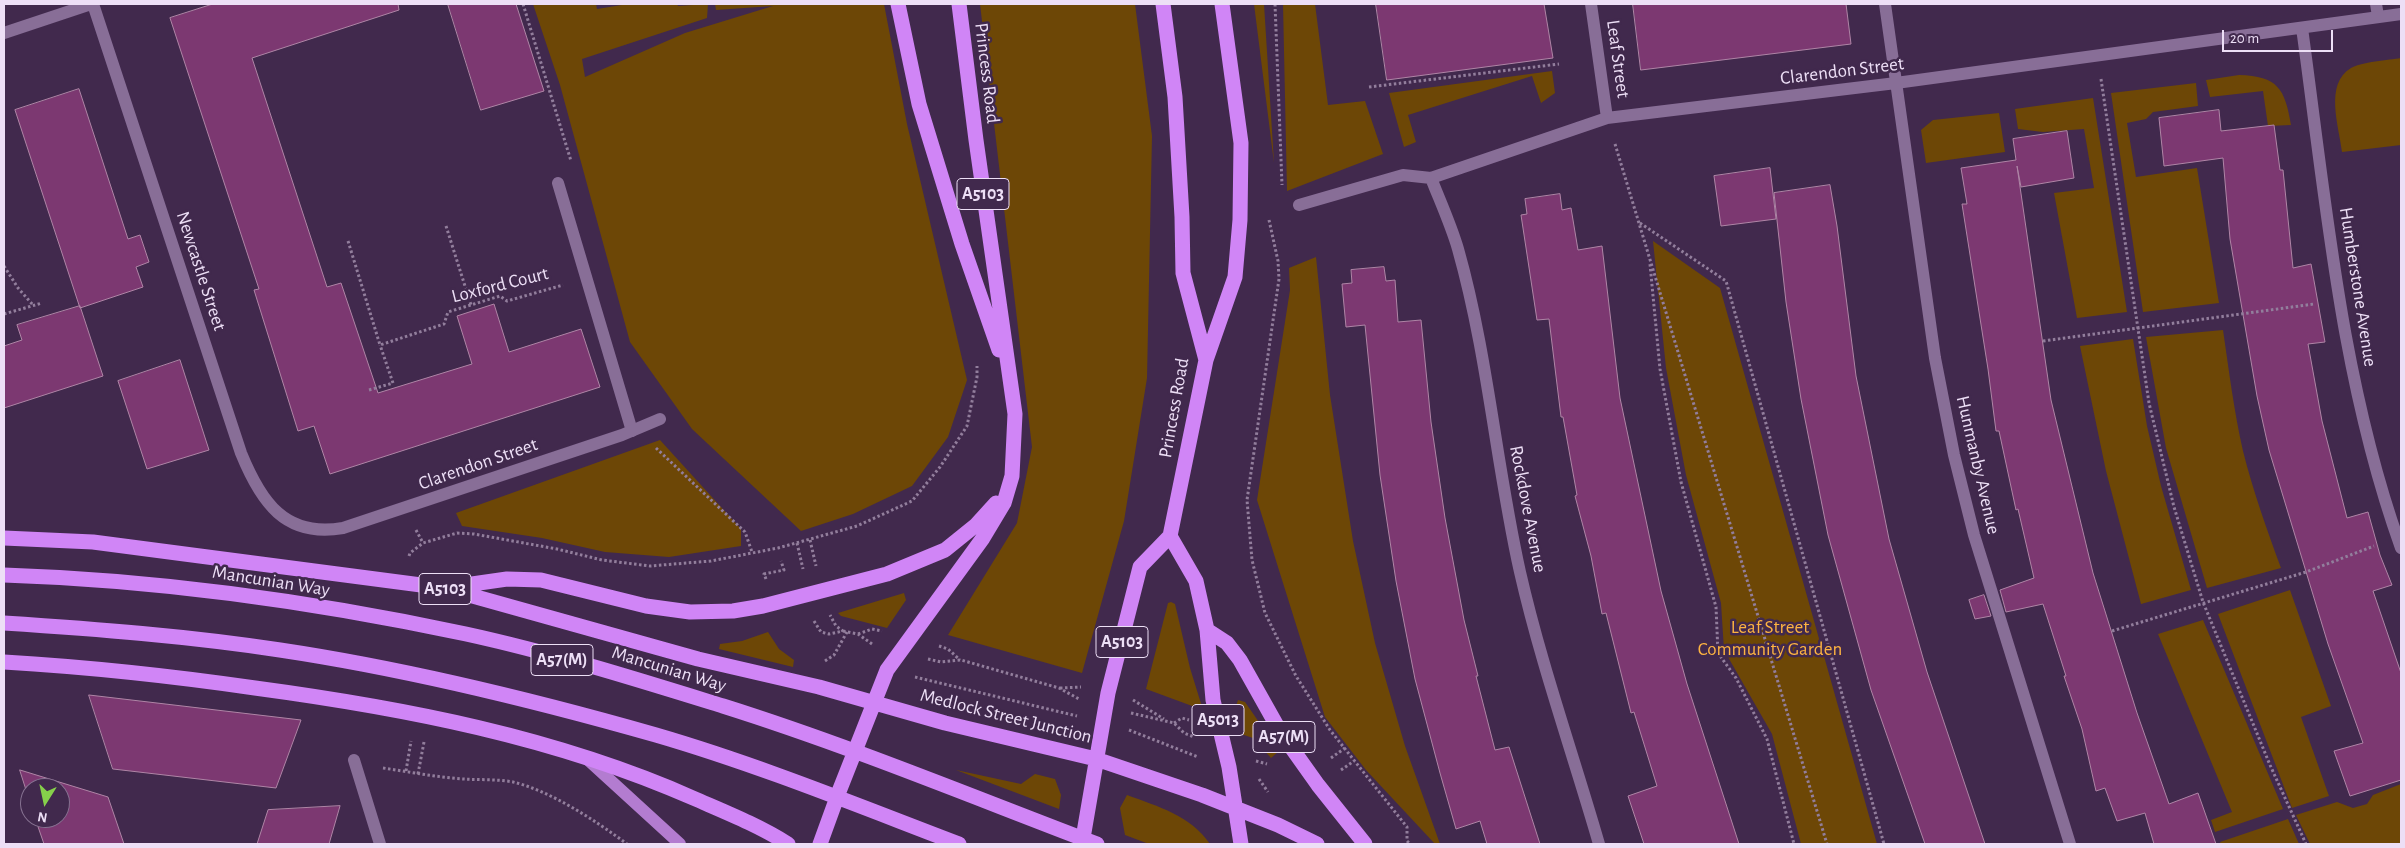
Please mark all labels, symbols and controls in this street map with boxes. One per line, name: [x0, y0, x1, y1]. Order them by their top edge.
street label: Leaf Street: [1601, 18, 1635, 100]
scale bar: [2225, 20, 2336, 52]
street label: Princess Road: [970, 21, 1004, 125]
text: 20 m: [2230, 31, 2259, 46]
street label: Clarendon Street: [1779, 52, 1905, 90]
road number: A5103: [957, 178, 1009, 210]
street label: Humberstone Avenue: [2334, 206, 2382, 368]
street label: Newcastle Street: [171, 208, 231, 334]
street label: Loxford Court: [449, 262, 551, 308]
street label: Princess Road: [1154, 356, 1194, 460]
street label: Hunmanby Avenue: [1951, 393, 2005, 537]
street label: Clarendon Street: [415, 433, 541, 495]
street label: Rockdove Avenue: [1505, 444, 1551, 574]
street label: Mancunian Way: [211, 560, 331, 602]
road number: A5103: [419, 574, 471, 604]
park label: Leaf Street Community Garden: [1698, 616, 1842, 660]
road number: A5103: [1096, 626, 1148, 658]
street label: Mancunian Way: [609, 641, 729, 697]
road number: A57(M): [531, 644, 593, 676]
street label: Medlock Street Junction: [918, 684, 1094, 748]
road number: A5013: [1192, 704, 1244, 736]
road number: A57(M): [1253, 722, 1315, 752]
north arrow: [20, 778, 70, 828]
text: N: [37, 809, 49, 825]

